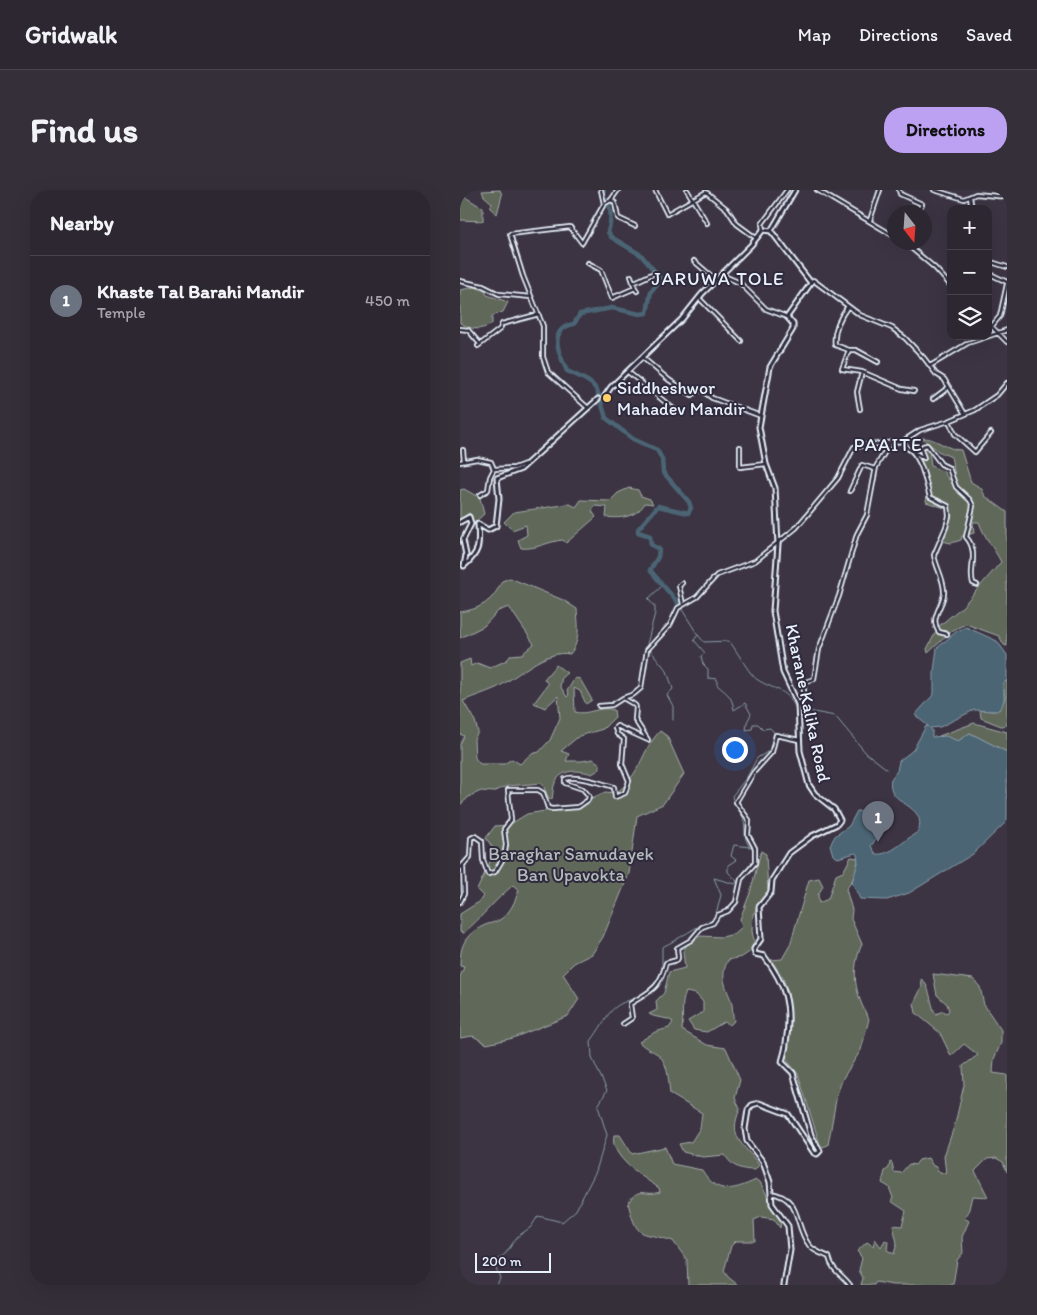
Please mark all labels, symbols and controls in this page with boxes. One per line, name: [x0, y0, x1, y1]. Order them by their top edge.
text: Gridwalk: [25, 20, 117, 49]
text: Map: [798, 24, 831, 46]
text: Directions: [859, 24, 938, 46]
text: Saved: [966, 24, 1012, 46]
button: Directions: [884, 107, 1007, 153]
text: Find us: [30, 109, 138, 151]
north arrow: [887, 205, 932, 250]
map controls: [947, 205, 992, 340]
button: +: [947, 205, 992, 250]
text: Nearby: [50, 210, 114, 235]
button: −: [947, 250, 992, 295]
district label: JARUWA TOLE: [651, 267, 785, 290]
text: Khaste Tal Barahi Mandir: [97, 280, 304, 303]
text: 1: [62, 291, 70, 310]
text: 450 m: [365, 291, 410, 310]
button: layers: [947, 295, 992, 340]
text: Temple: [97, 303, 146, 322]
place label: Siddheshwor Mahadev Mandir: [617, 377, 746, 420]
marker: Siddheshwor Mahadev Mandir: [601, 392, 613, 404]
district label: PAAITE: [854, 433, 922, 456]
street label: Kharane Kalika Road: [781, 622, 836, 784]
your location: [722, 737, 748, 763]
pin: 1: [862, 801, 894, 842]
park label: Baraghar Samudayek Ban Upavokta: [488, 843, 654, 886]
scale bar: [475, 1250, 551, 1273]
text: 200 m: [482, 1253, 522, 1270]

